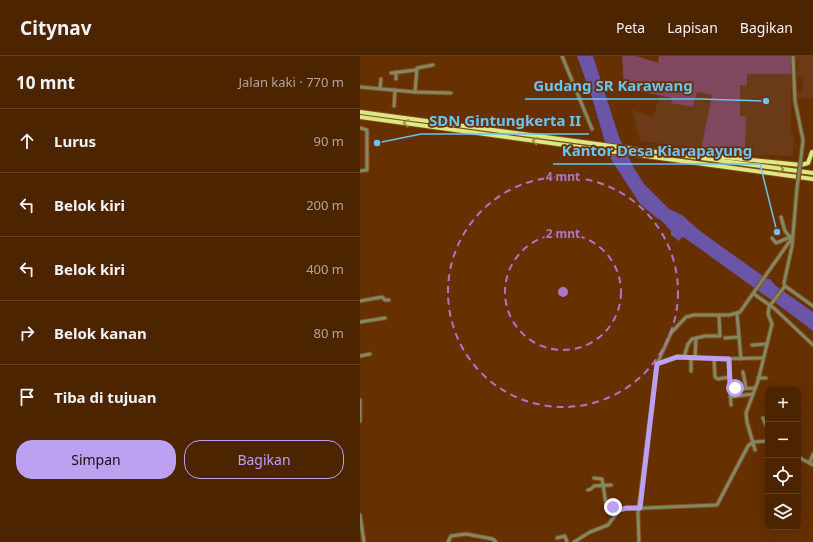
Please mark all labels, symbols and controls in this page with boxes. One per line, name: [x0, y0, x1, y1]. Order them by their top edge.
text: Citynav: [20, 15, 92, 41]
text: Peta: [616, 18, 645, 37]
text: Lapisan: [667, 18, 718, 37]
text: Bagikan: [740, 18, 793, 37]
text: 10 mnt: [16, 71, 75, 94]
callout: Gudang SR Karawang: [525, 72, 701, 99]
text: Jalan kaki · 770 m: [238, 73, 344, 91]
text: Gudang SR Karawang: [533, 75, 693, 95]
callout: SDN Gintungkerta II: [421, 107, 589, 134]
text: SDN Gintungkerta II: [429, 110, 581, 130]
one-way arrow: [403, 119, 409, 128]
icon: ahead: [16, 130, 38, 152]
text: Lurus: [54, 131, 96, 151]
text: 90 m: [314, 132, 344, 150]
one-way arrow: [532, 136, 538, 145]
callout: Kantor Desa Kiarapayung: [553, 137, 760, 164]
text: Kantor Desa Kiarapayung: [562, 140, 752, 160]
one-way arrow: [778, 164, 784, 173]
text: 4 mnt: [546, 168, 580, 185]
icon: left: [16, 194, 38, 216]
text: Belok kiri: [54, 195, 125, 215]
text: 200 m: [306, 196, 344, 214]
text: 2 mnt: [546, 225, 580, 242]
icon: left: [16, 258, 38, 280]
text: Belok kiri: [54, 259, 125, 279]
text: 400 m: [306, 260, 344, 278]
centre of rings: [556, 285, 570, 299]
icon: right: [16, 322, 38, 344]
text: Belok kanan: [54, 323, 147, 343]
text: 80 m: [314, 324, 344, 342]
route start: [726, 379, 744, 397]
icon: arrive: [16, 386, 38, 408]
map controls: [765, 386, 801, 530]
button: +: [765, 386, 801, 422]
text: Tiba di tujuan: [54, 387, 157, 407]
button: −: [765, 422, 801, 458]
button: Simpan: [16, 440, 176, 479]
button: Bagikan: [184, 440, 344, 479]
button: locate: [765, 458, 801, 494]
button: layers: [765, 494, 801, 530]
route end: [604, 498, 622, 516]

